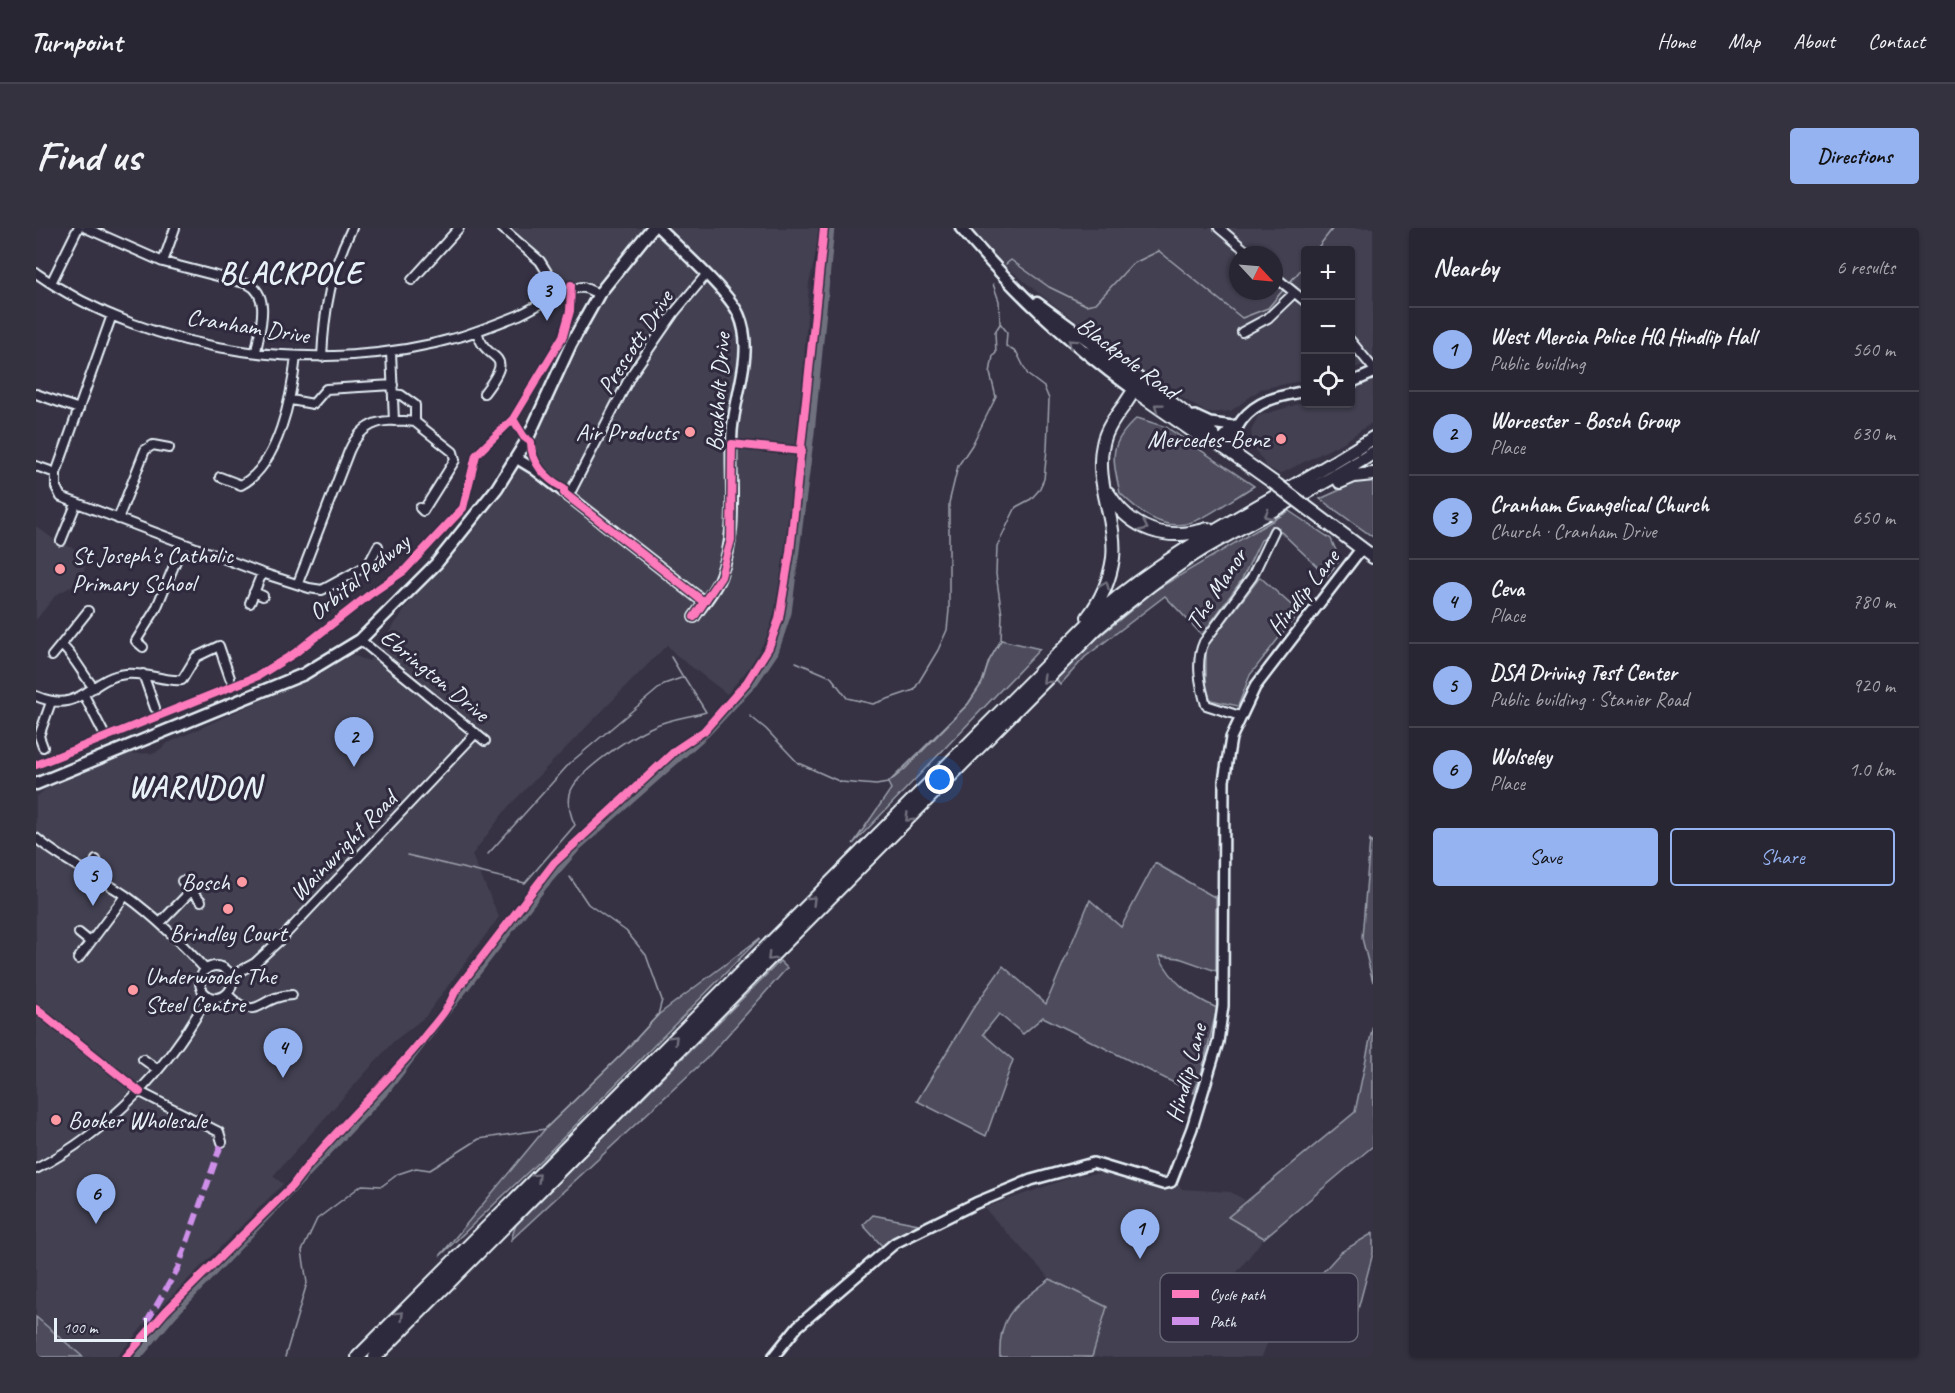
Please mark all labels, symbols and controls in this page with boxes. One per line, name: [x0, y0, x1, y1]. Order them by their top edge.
text: Turnpoint: [30, 24, 122, 59]
text: Home: [1657, 28, 1695, 54]
text: Map: [1728, 28, 1760, 54]
text: About: [1793, 28, 1835, 54]
text: Contact: [1868, 28, 1925, 54]
button: Directions: [1790, 128, 1919, 184]
text: Find us: [36, 130, 141, 183]
north arrow: [1229, 246, 1283, 300]
map controls: [1301, 246, 1355, 408]
button: +: [1301, 246, 1355, 300]
text: Nearby: [1433, 251, 1498, 284]
district label: BLACKPOLE: [219, 254, 365, 292]
text: 6 results: [1836, 255, 1895, 280]
pin: 3: [528, 272, 566, 321]
street label: Prescott Drive: [590, 283, 681, 399]
button: −: [1301, 300, 1355, 354]
street label: Cranham Drive: [185, 302, 314, 351]
street label: Blackpole Road: [1071, 310, 1188, 408]
text: West Mercia Police HQ Hindlip Hall: [1490, 323, 1756, 351]
street label: Buckholt Drive: [699, 330, 737, 452]
text: 1: [1448, 337, 1457, 362]
text: 560 m: [1852, 337, 1895, 362]
one-way arrow: [1068, 339, 1078, 350]
text: Public building: [1490, 351, 1585, 376]
button: locate: [1301, 354, 1355, 408]
one-way arrow: [1153, 404, 1164, 415]
text: Worcester - Bosch Group: [1490, 407, 1679, 435]
place label: Air Products: [576, 417, 680, 447]
text: 2: [1448, 421, 1457, 446]
text: 630 m: [1852, 421, 1895, 446]
place label: Mercedes-Benz: [1147, 424, 1271, 454]
marker: Air Products: [683, 425, 697, 439]
marker: Mercedes-Benz: [1274, 432, 1288, 446]
text: Place: [1490, 435, 1525, 460]
text: Cranham Evangelical Church: [1490, 491, 1709, 519]
text: 3: [1448, 505, 1457, 530]
text: 650 m: [1852, 505, 1895, 530]
one-way arrow: [1264, 507, 1275, 519]
text: Church · Cranham Drive: [1490, 519, 1657, 544]
one-way arrow: [1137, 520, 1148, 532]
street label: Orbital Pedway: [302, 526, 417, 627]
place label: St Joseph's Catholic Primary School: [72, 540, 234, 598]
street label: The Manor: [1179, 541, 1255, 635]
street label: Hindlip Lane: [1260, 541, 1347, 641]
marker: St Joseph's Catholic Primary School: [53, 562, 67, 576]
text: Ceva: [1490, 575, 1524, 603]
one-way arrow: [1098, 580, 1110, 591]
text: 4: [1448, 589, 1457, 614]
text: 780 m: [1852, 589, 1895, 614]
text: Place: [1490, 603, 1525, 628]
street label: Ebrington Drive: [374, 622, 497, 729]
text: DSA Driving Test Center: [1490, 659, 1677, 687]
one-way arrow: [1042, 672, 1053, 683]
text: 5: [1448, 673, 1457, 698]
text: 920 m: [1852, 673, 1895, 698]
text: Public building · Stanier Road: [1490, 687, 1689, 712]
pin: 2: [334, 718, 374, 767]
text: Wolseley: [1490, 743, 1552, 771]
text: 6: [1448, 757, 1457, 782]
text: 1.0 km: [1849, 757, 1895, 782]
your location: [925, 765, 954, 794]
district label: WARNDON: [128, 768, 266, 806]
text: Place: [1490, 771, 1525, 796]
street label: Wainwright Road: [283, 782, 406, 907]
one-way arrow: [905, 811, 916, 822]
button: Save: [1433, 828, 1658, 886]
button: Share: [1670, 828, 1895, 886]
pin: 5: [74, 856, 112, 906]
place label: Bosch: [182, 867, 231, 897]
marker: Bosch: [235, 875, 249, 889]
one-way arrow: [804, 897, 815, 908]
marker: Brindley Court: [221, 902, 235, 916]
place label: Brindley Court: [169, 918, 289, 948]
one-way arrow: [768, 949, 779, 960]
place label: Underwoods The Steel Centre: [145, 961, 279, 1019]
marker: Underwoods The Steel Centre: [126, 983, 140, 997]
street label: Hindlip Lane: [1158, 1018, 1214, 1125]
pin: 4: [264, 1028, 302, 1078]
one-way arrow: [667, 1035, 678, 1046]
place label: Booker Wholesale: [68, 1105, 209, 1135]
marker: Booker Wholesale: [49, 1113, 63, 1127]
one-way arrow: [530, 1173, 541, 1184]
pin: 6: [76, 1174, 116, 1224]
pin: 1: [1120, 1210, 1160, 1259]
legend: [1160, 1273, 1358, 1342]
text: Cycle path: [1210, 1285, 1266, 1305]
one-way arrow: [392, 1312, 403, 1323]
text: Path: [1210, 1312, 1237, 1332]
scale bar: [54, 1315, 147, 1342]
text: 100 m: [63, 1318, 97, 1338]

